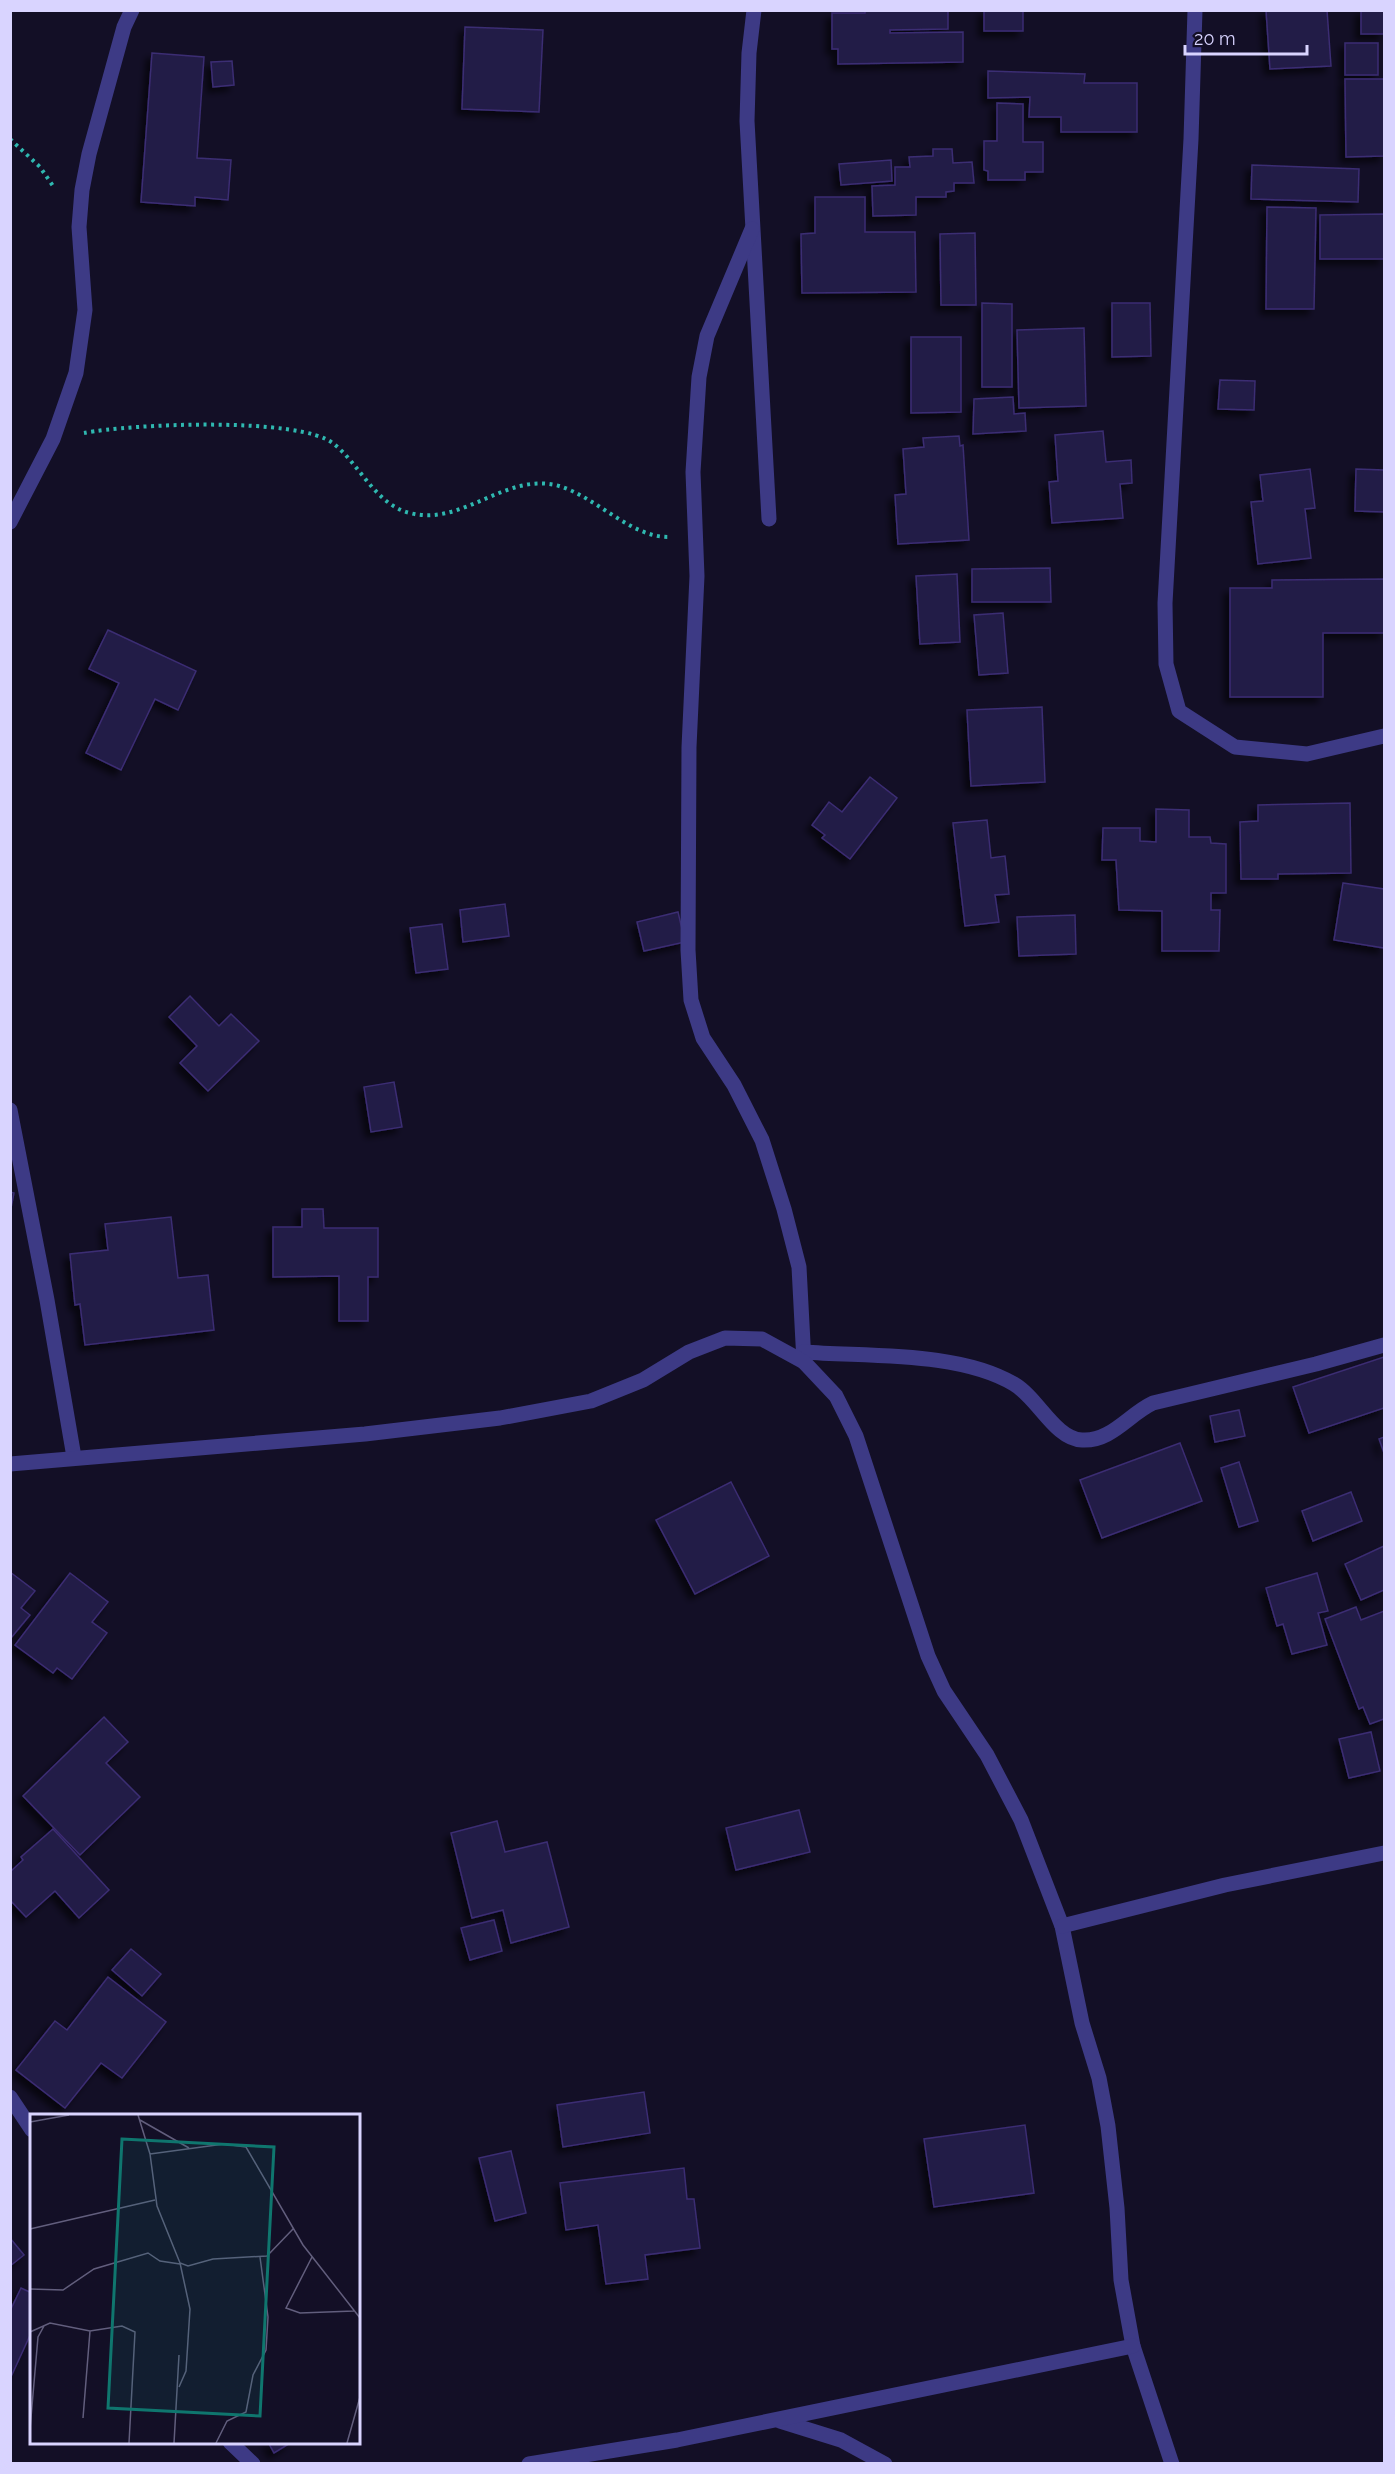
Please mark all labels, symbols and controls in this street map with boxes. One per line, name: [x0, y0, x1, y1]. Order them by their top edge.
scale bar: [1185, 18, 1306, 56]
text: 20 m: [1194, 28, 1236, 49]
inset map: [30, 2114, 360, 2444]

